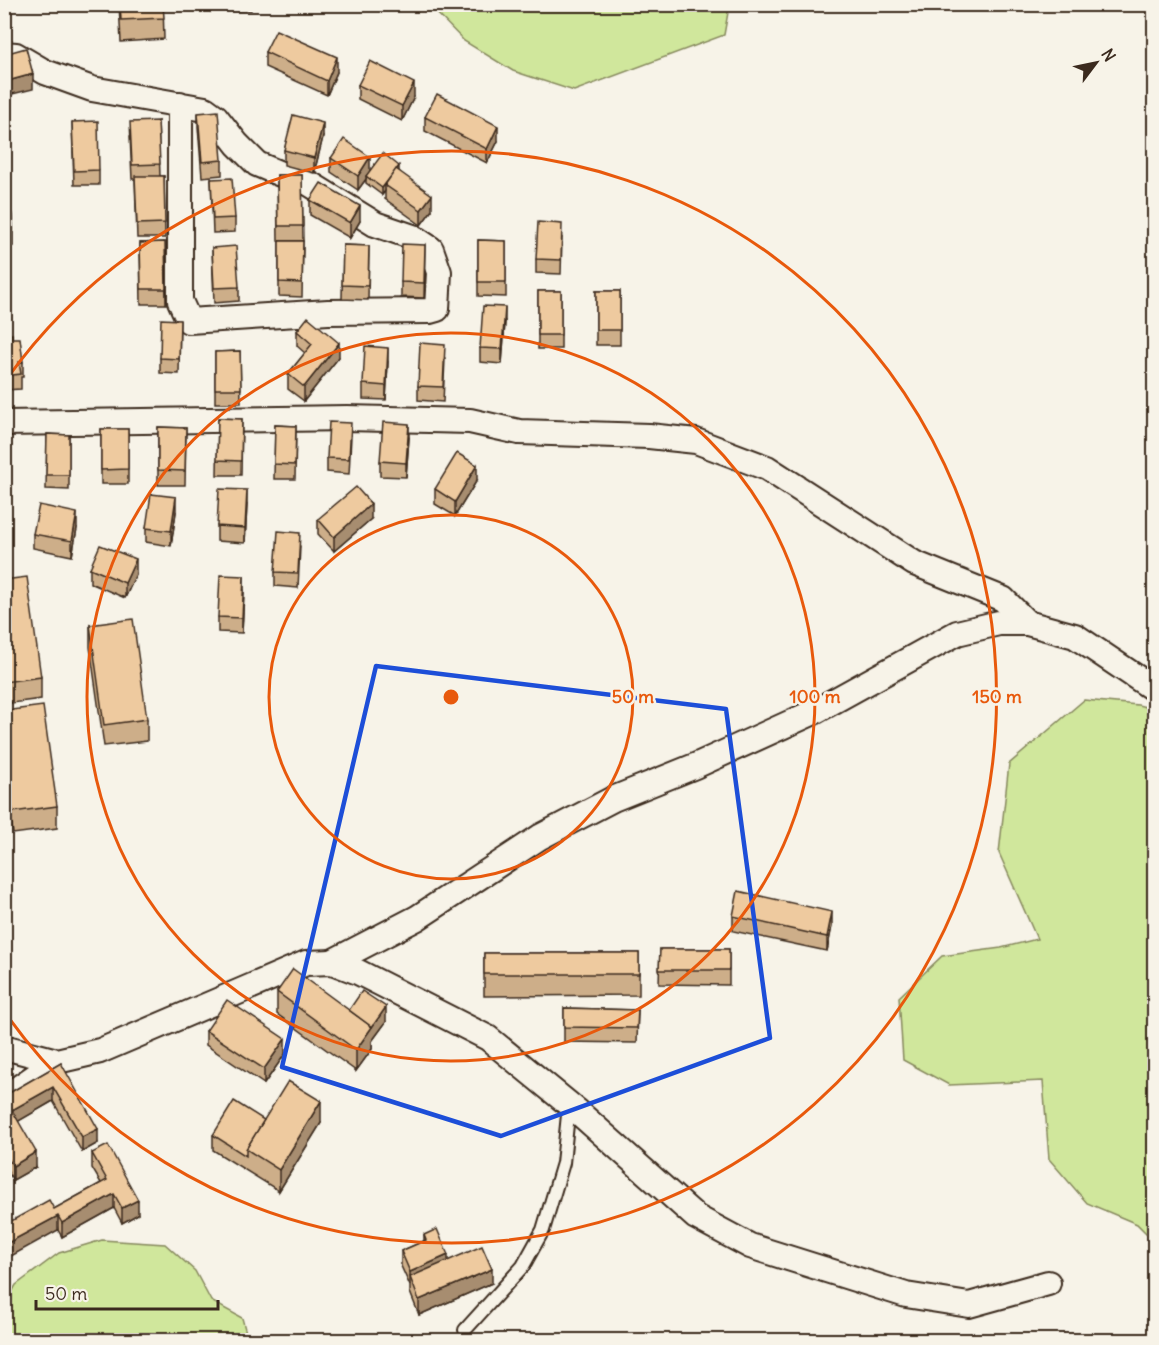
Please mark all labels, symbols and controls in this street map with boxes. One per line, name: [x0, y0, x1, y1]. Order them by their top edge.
north arrow: [1066, 33, 1126, 93]
text: N: [1097, 45, 1120, 65]
text: 50 m: [612, 685, 654, 708]
text: 100 m: [790, 685, 841, 708]
text: 150 m: [972, 685, 1022, 708]
centre of rings: [441, 687, 461, 707]
scale bar: [36, 1273, 218, 1311]
text: 50 m: [45, 1282, 87, 1305]

